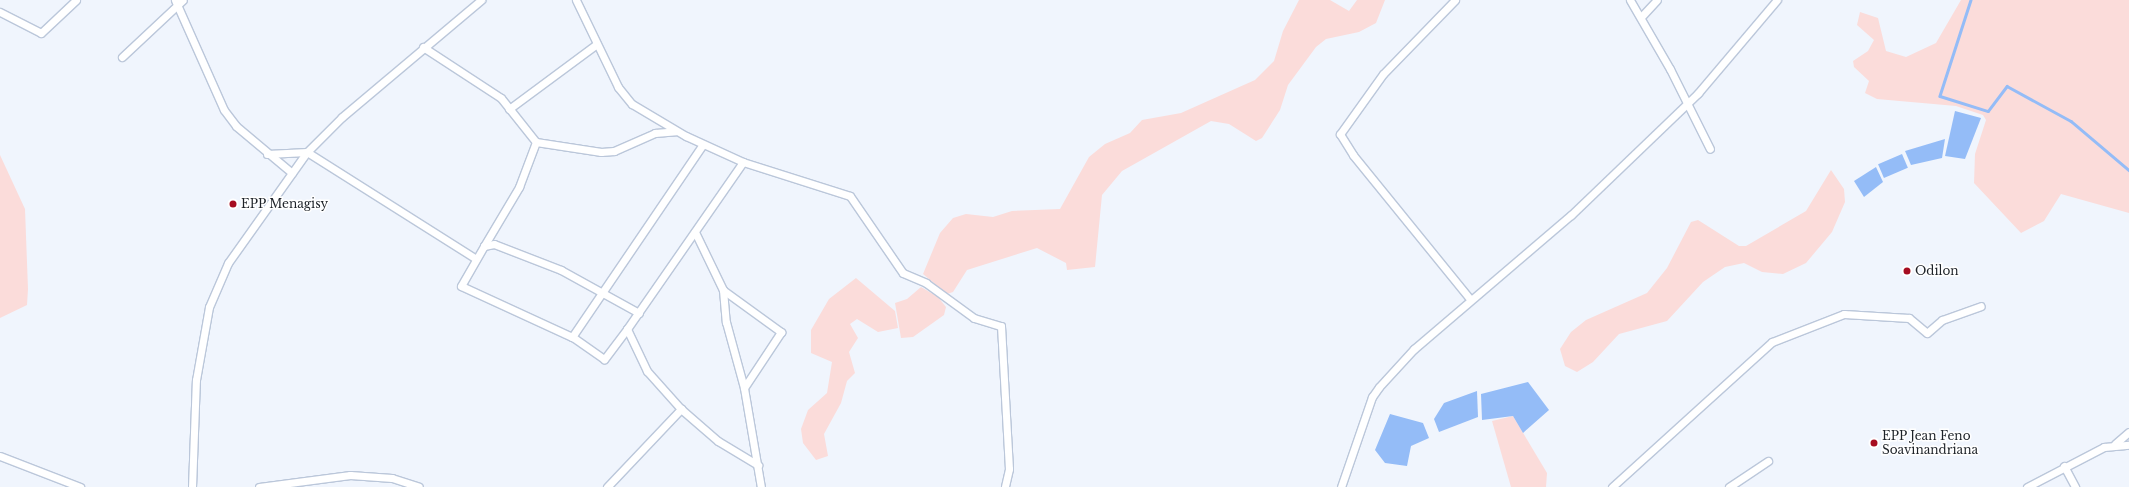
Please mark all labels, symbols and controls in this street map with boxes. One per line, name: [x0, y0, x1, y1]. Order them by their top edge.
place label: EPP Menagisy: [241, 197, 329, 211]
marker: EPP Menagisy: [228, 199, 238, 209]
place label: Odilon: [1915, 264, 1959, 278]
marker: Odilon: [1902, 266, 1912, 276]
place label: EPP Jean Feno Soavinandriana: [1882, 429, 1978, 457]
marker: EPP Jean Feno Soavinandriana: [1869, 438, 1879, 448]

